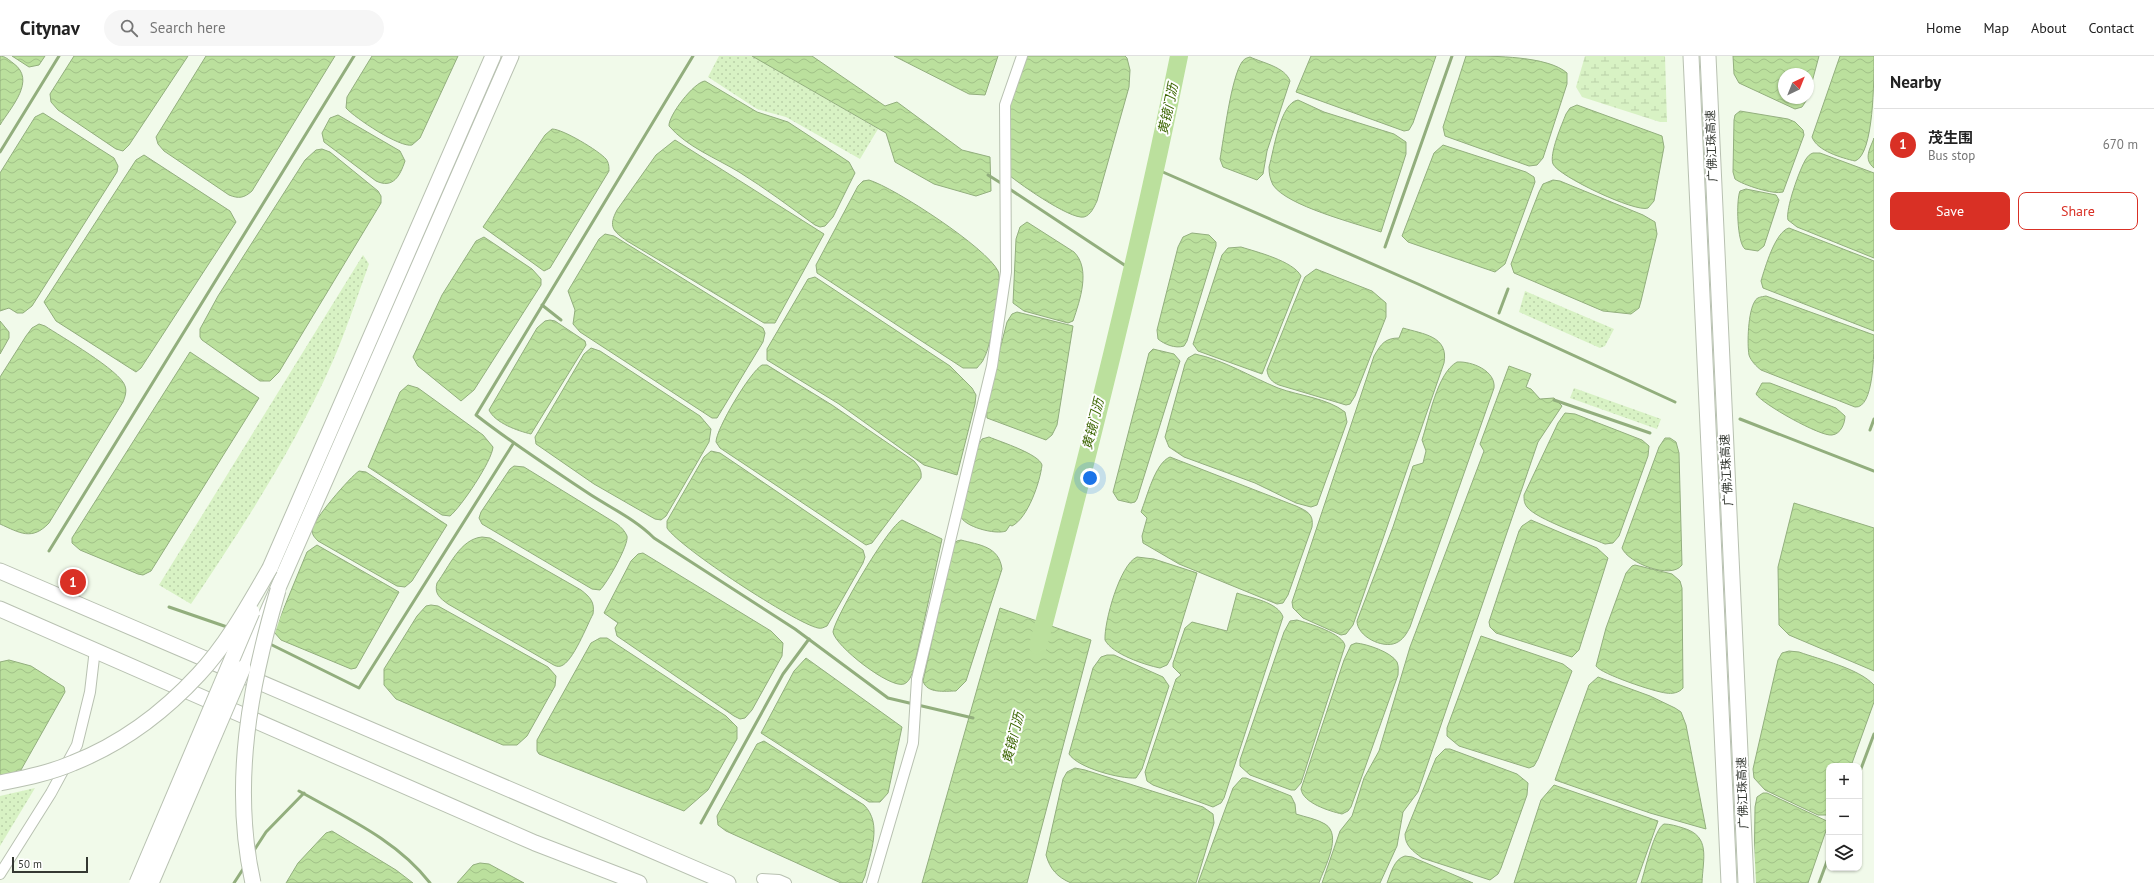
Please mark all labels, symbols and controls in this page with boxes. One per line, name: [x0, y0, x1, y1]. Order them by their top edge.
search box: [104, 10, 384, 46]
text: Citynav: [20, 16, 80, 40]
icon: search: [118, 17, 140, 39]
text: Search here: [150, 18, 226, 37]
text: Home: [1926, 19, 1961, 37]
text: Map: [1983, 19, 2009, 37]
text: About: [2031, 19, 2067, 37]
text: Contact: [2089, 19, 2134, 37]
north arrow: [1778, 68, 1814, 104]
text: Nearby: [1890, 71, 1941, 93]
water label: 黄镜门沥: [1154, 80, 1182, 136]
street label: 广佛江珠高速: [1702, 110, 1720, 182]
text: 茂生围: [1928, 128, 1973, 147]
text: 1: [1899, 136, 1907, 153]
text: 670 m: [2103, 136, 2138, 153]
text: Bus stop: [1928, 147, 1975, 164]
button: Save: [1890, 192, 2010, 230]
button: Share: [2018, 192, 2138, 230]
water label: 黄镜门沥: [1078, 395, 1108, 451]
street label: 广佛江珠高速: [1717, 434, 1735, 506]
your location: [1080, 468, 1100, 488]
pin: 1: [60, 567, 86, 597]
water label: 黄镜门沥: [998, 709, 1028, 765]
street label: 广佛江珠高速: [1733, 757, 1751, 829]
map controls: [1826, 763, 1862, 871]
button: +: [1826, 763, 1862, 799]
button: −: [1826, 799, 1862, 835]
button: layers: [1826, 835, 1862, 871]
scale bar: [12, 855, 88, 874]
text: 50 m: [18, 857, 42, 871]

